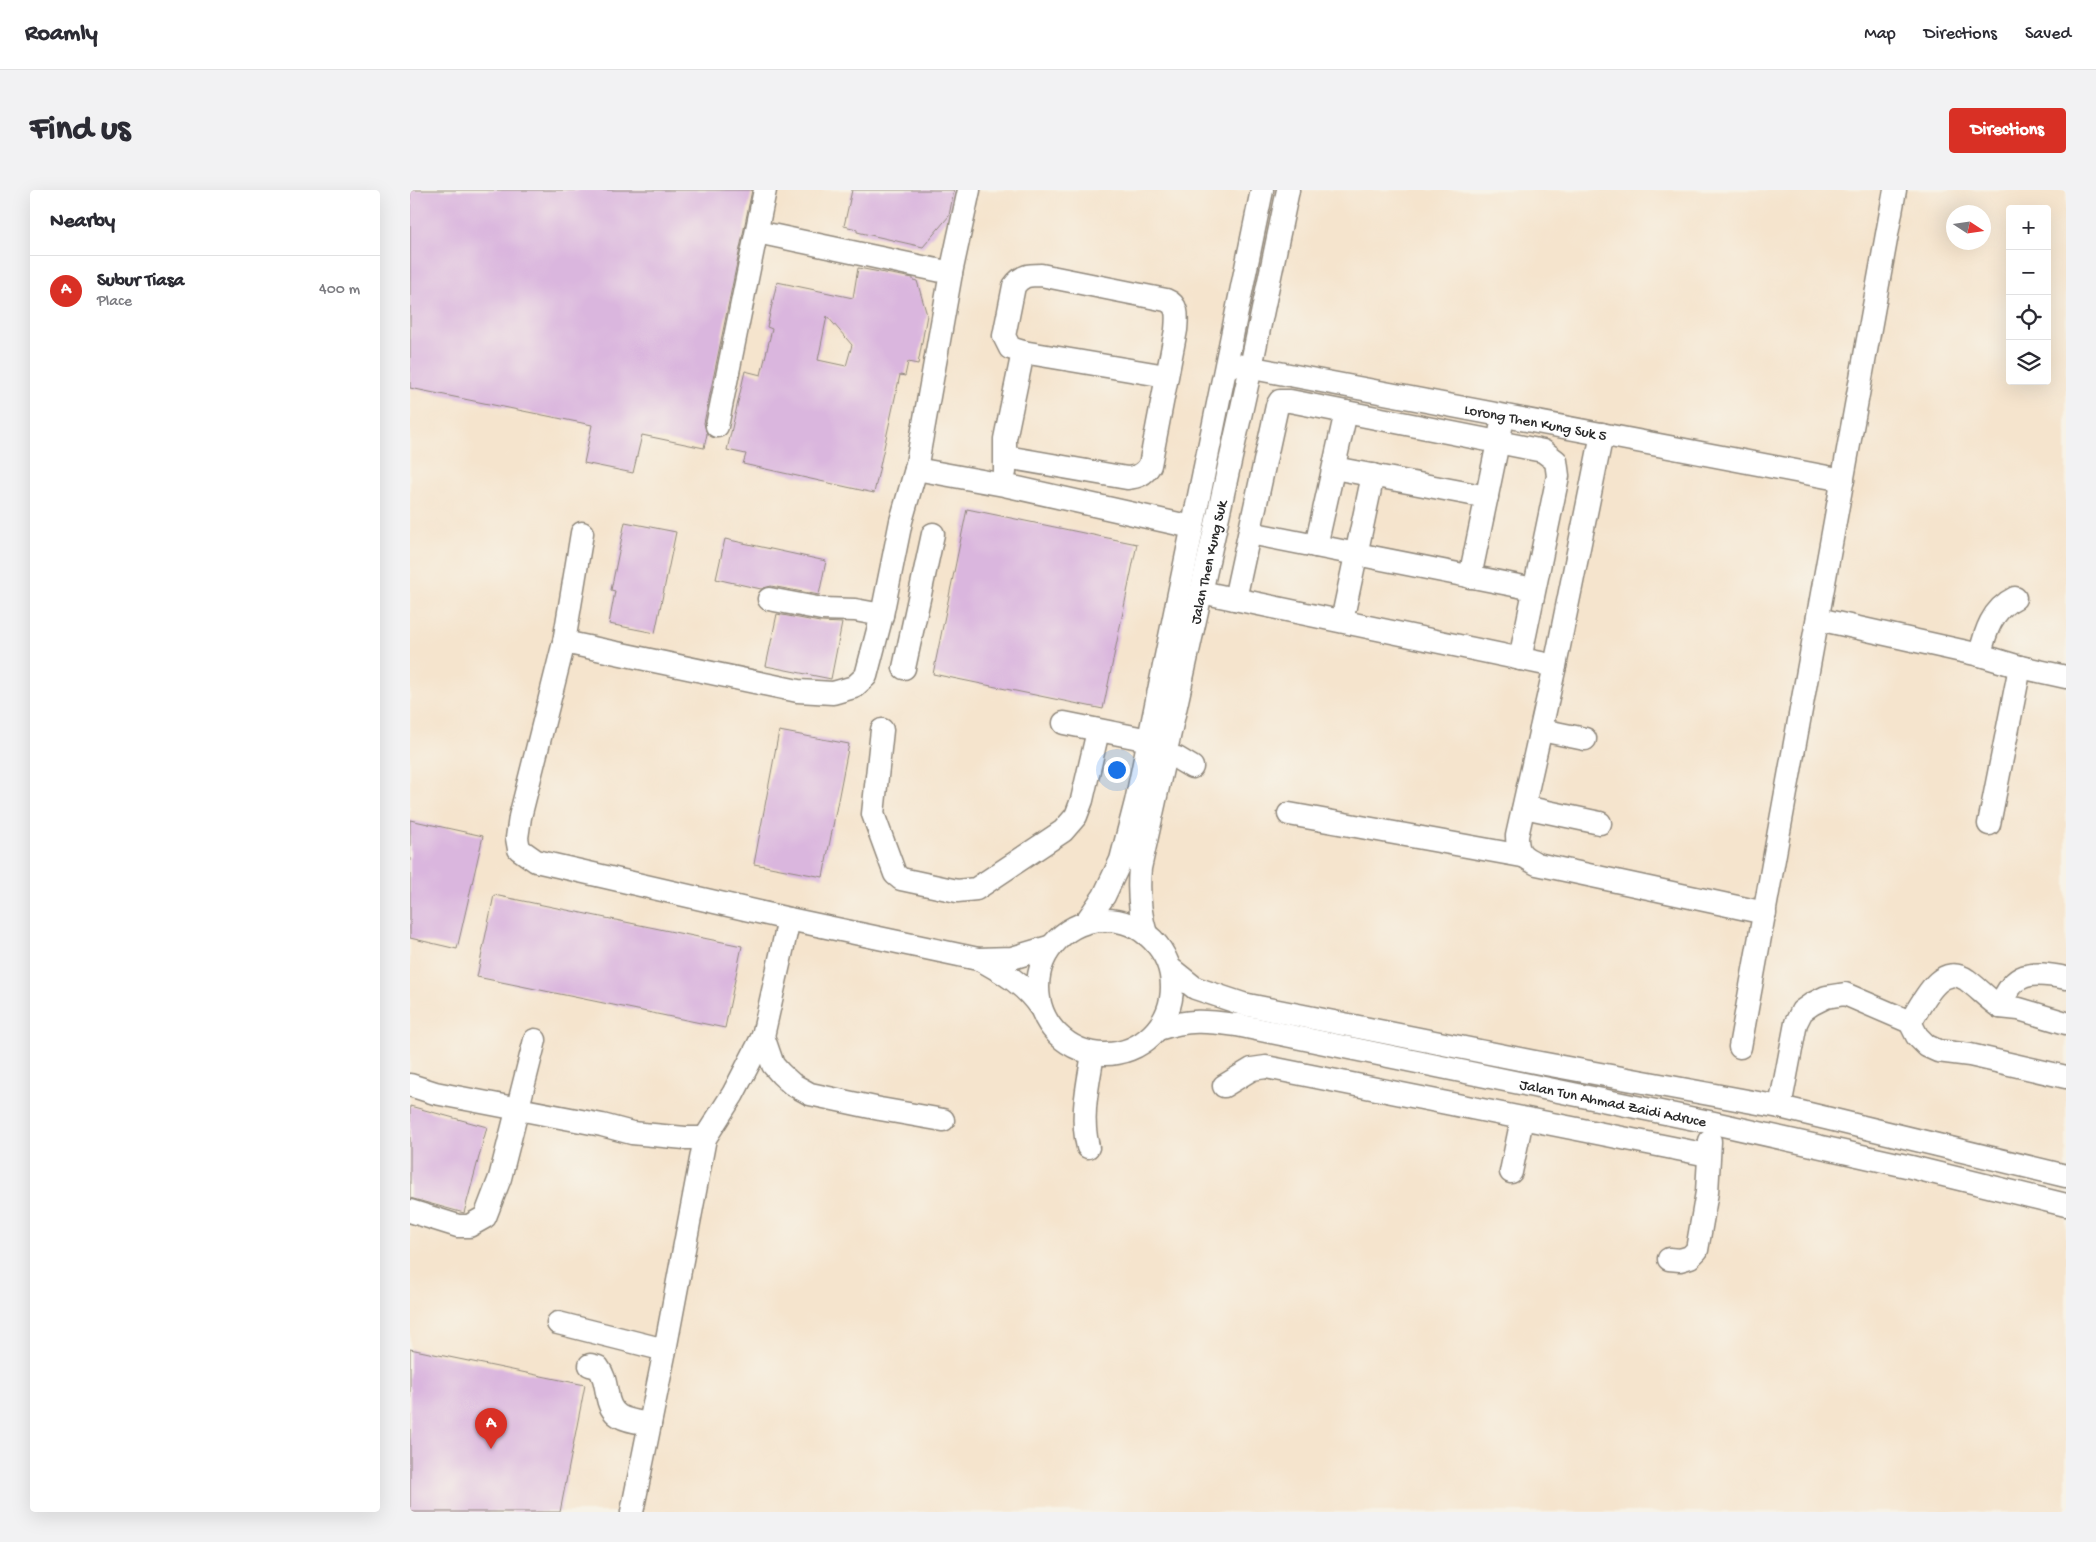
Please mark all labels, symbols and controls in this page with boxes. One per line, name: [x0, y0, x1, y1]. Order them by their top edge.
text: Roamly: [25, 20, 98, 49]
text: Map: [1864, 24, 1896, 45]
text: Directions: [1924, 24, 1997, 45]
text: Saved: [2025, 24, 2071, 45]
button: Directions: [1949, 108, 2066, 153]
text: Find us: [30, 110, 130, 151]
north arrow: [1946, 205, 1991, 250]
map controls: [2006, 205, 2051, 385]
button: +: [2006, 205, 2051, 250]
text: Nearby: [50, 210, 115, 235]
button: −: [2006, 250, 2051, 295]
text: Subur Tiasa: [97, 270, 184, 293]
text: A: [61, 281, 71, 300]
text: 400 m: [319, 281, 360, 300]
text: Place: [97, 293, 132, 312]
button: locate: [2006, 295, 2051, 340]
button: layers: [2006, 340, 2051, 385]
street label: Lorong Then Kung Suk 5: [1463, 401, 1608, 446]
street label: Jalan Then Kung Suk: [1187, 498, 1232, 626]
your location: [1104, 757, 1130, 783]
street label: Jalan Tun Ahmad Zaidi Adruce: [1518, 1076, 1708, 1132]
pin: A: [475, 1408, 507, 1449]

